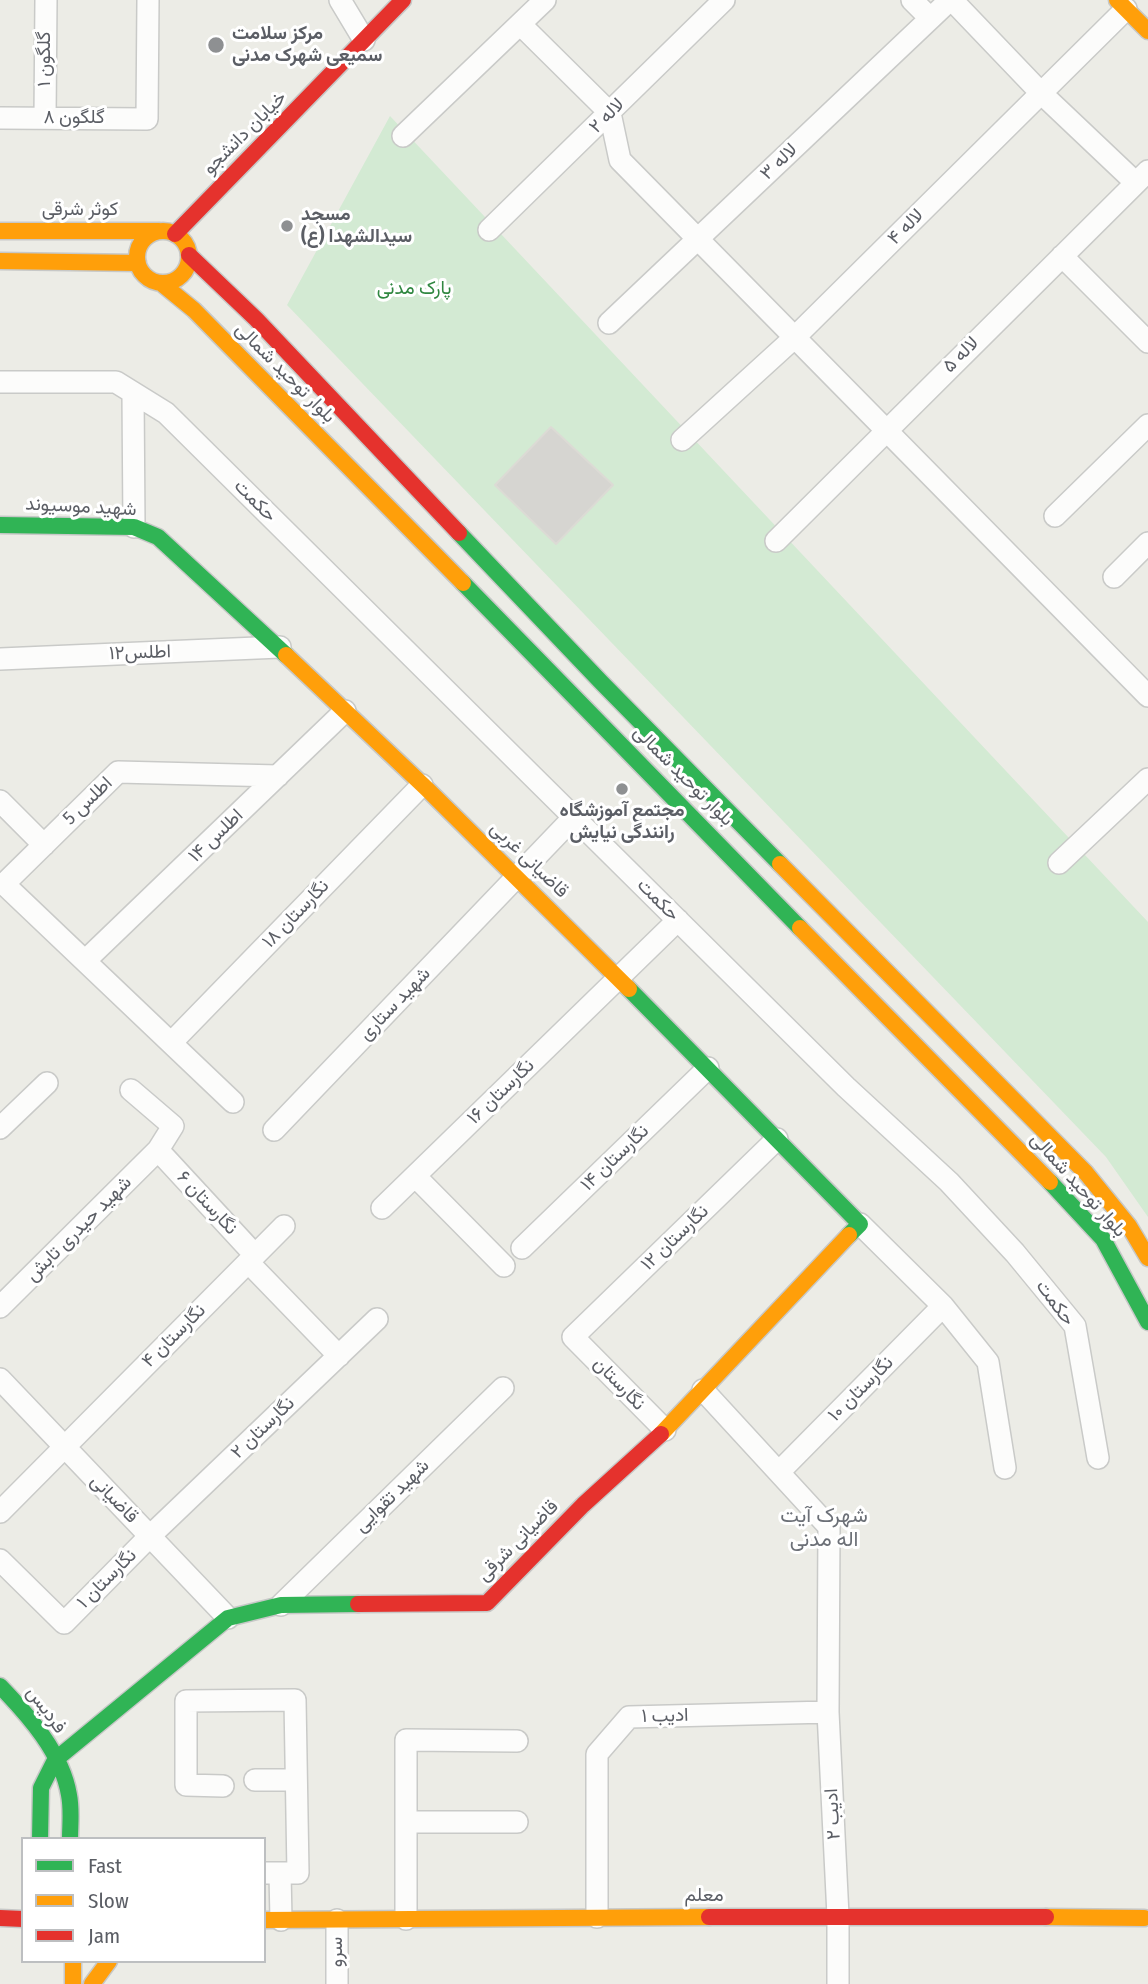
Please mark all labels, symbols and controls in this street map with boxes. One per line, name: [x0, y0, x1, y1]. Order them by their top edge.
place label: مرکز سلامت سمیعی شهرک مدنی: [232, 23, 382, 67]
street label: گلگون ۱: [34, 31, 56, 87]
marker: مرکز سلامت سمیعی شهرک مدنی: [206, 35, 226, 55]
street label: خیابان دانشجو: [198, 86, 292, 180]
street label: لاله ۲: [585, 94, 629, 138]
street label: گلگون ۸: [43, 107, 105, 129]
street label: لاله ۳: [756, 139, 802, 185]
street label: کوثر شرقی: [42, 199, 118, 221]
place label: مسجد سیدالشهدا (ع): [301, 204, 412, 248]
street label: لاله ۴: [883, 204, 929, 250]
marker: مسجد سیدالشهدا (ع): [279, 218, 295, 234]
park label: پارک مدنی: [377, 278, 451, 300]
street label: بلوار توحید شمالی: [230, 318, 340, 428]
street label: لاله ۵: [938, 332, 984, 378]
street label: حکمت: [229, 475, 281, 527]
street label: شهید موسیوند: [25, 493, 137, 521]
street label: اطلس۱۲: [109, 641, 171, 665]
street label: بلوار توحید شمالی: [628, 721, 738, 831]
street label: اطلس 5: [59, 772, 117, 830]
marker: مجتمع آموزشگاه رانندگی نیایش: [614, 781, 630, 797]
place label: مجتمع آموزشگاه رانندگی نیایش: [559, 800, 685, 844]
street label: اطلس ۱۴: [184, 804, 248, 868]
street label: قاضیانی غربی: [485, 817, 573, 903]
street label: حکمت: [632, 874, 684, 926]
street label: نگارستان ۱۸: [258, 875, 334, 953]
street label: شهید ستاری: [354, 963, 436, 1045]
street label: نگارستان ۱۶: [463, 1054, 539, 1130]
street label: نگارستان ۱۴: [576, 1120, 654, 1196]
street label: بلوار توحید شمالی: [1025, 1128, 1131, 1242]
street label: نگارستان ۶: [172, 1166, 242, 1240]
street label: شهید حیدری تابش: [21, 1171, 137, 1287]
street label: نگارستان ۱۲: [636, 1200, 714, 1276]
street label: حکمت: [1031, 1276, 1079, 1330]
street label: نگارستان ۴: [137, 1299, 211, 1373]
street label: نگارستان ۱۰: [824, 1352, 898, 1426]
street label: نگارستان: [588, 1353, 650, 1415]
street label: نگارستان ۲: [226, 1392, 300, 1464]
street label: شهید تقوایی: [350, 1455, 434, 1537]
street label: قاضیانی: [85, 1470, 143, 1528]
street label: قاضیانی شرقی: [473, 1496, 563, 1586]
district label: شهرک آیت اله مدنی: [780, 1503, 868, 1553]
street label: نگارستان ۱: [72, 1544, 142, 1614]
street label: فردیس: [21, 1682, 71, 1738]
street label: ادیب ۱: [641, 1704, 689, 1728]
street label: ادیب ۲: [820, 1788, 846, 1840]
legend: [21, 1837, 266, 1963]
text: Fast: [88, 1853, 122, 1879]
street label: معلم: [684, 1885, 724, 1907]
text: Slow: [88, 1888, 129, 1914]
text: Jam: [88, 1923, 120, 1949]
street label: سرو: [326, 1937, 348, 1967]

